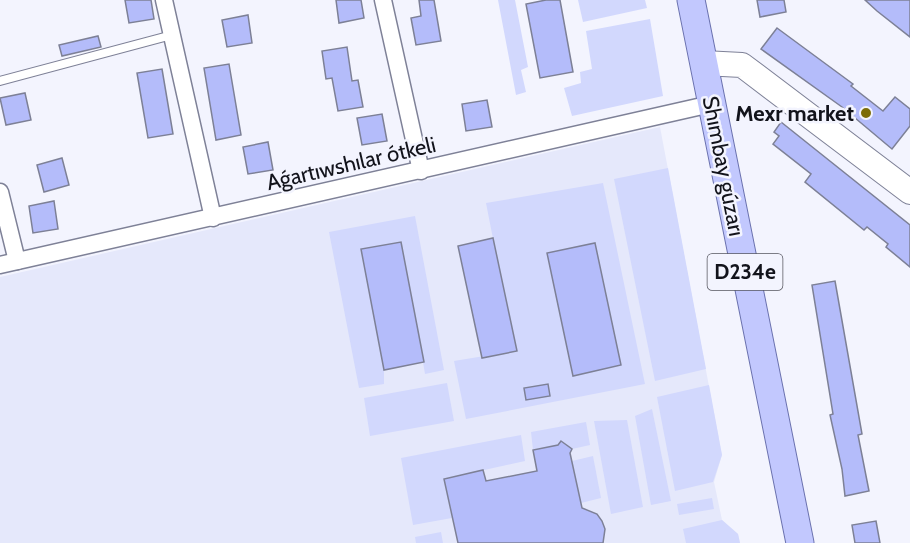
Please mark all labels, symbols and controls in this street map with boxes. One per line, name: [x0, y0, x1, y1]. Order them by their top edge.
street label: Shımbay gúzarı: [697, 94, 750, 238]
place label: Mexr market: [735, 100, 854, 127]
marker: Mexr market: [859, 106, 873, 120]
street label: Aǵartıwshılar ótkeli: [264, 131, 438, 196]
road number: D234e: [708, 254, 783, 290]

